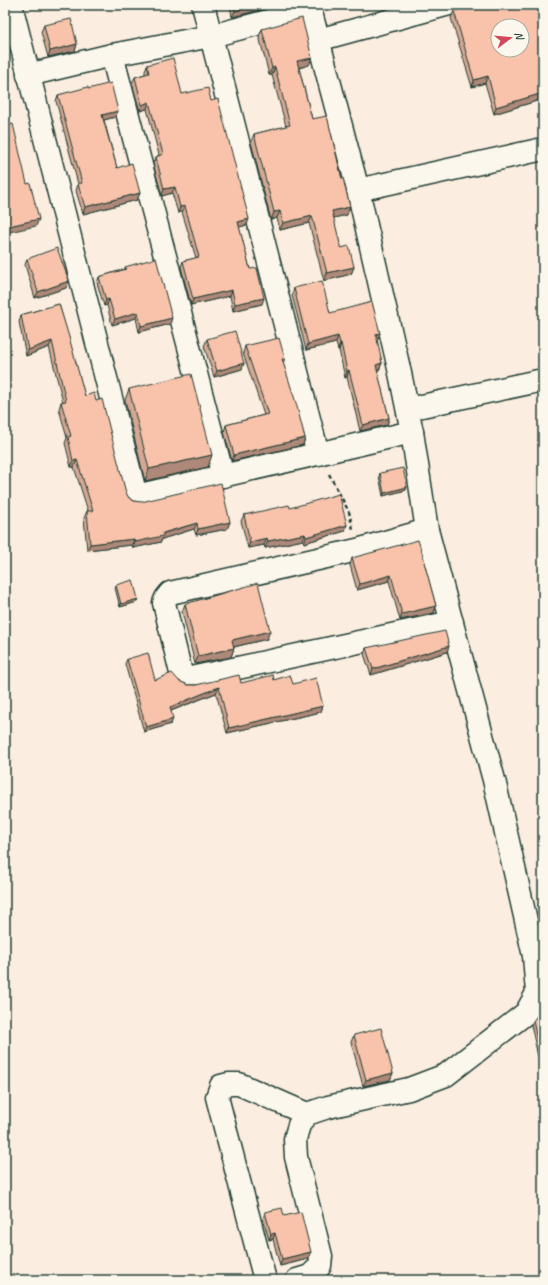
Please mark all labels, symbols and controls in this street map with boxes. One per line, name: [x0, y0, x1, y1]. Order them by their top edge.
north arrow: [490, 18, 530, 58]
text: N: [512, 30, 528, 43]

